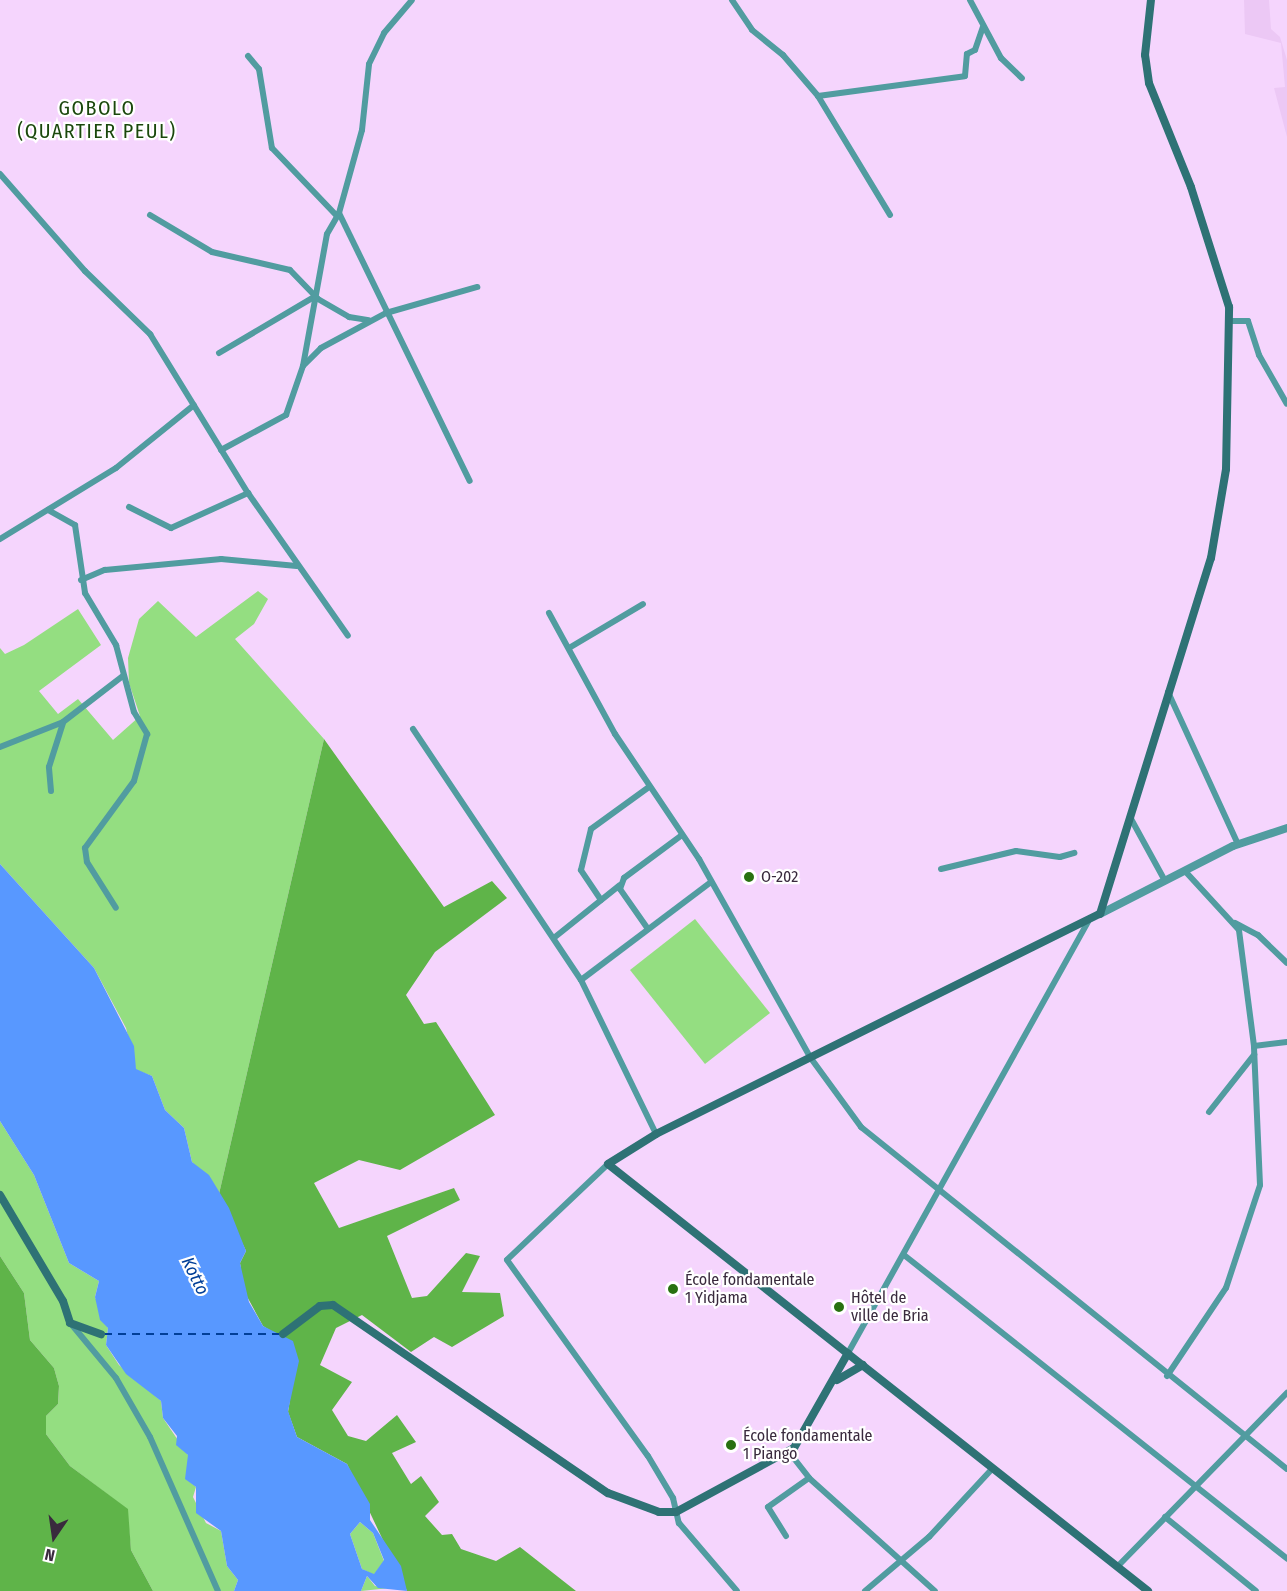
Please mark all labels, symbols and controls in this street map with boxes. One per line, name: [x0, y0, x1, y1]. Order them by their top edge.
district label: GOBOLO (QUARTIER PEUL): [17, 97, 177, 144]
place label: O-202: [761, 867, 798, 887]
marker: O-202: [742, 870, 756, 884]
water label: Kotto: [177, 1253, 213, 1299]
place label: École fondamentale 1 Yidjama: [685, 1270, 814, 1308]
marker: École fondamentale 1 Yidjama: [666, 1282, 680, 1296]
place label: Hôtel de ville de Bria: [851, 1288, 929, 1326]
marker: Hôtel de ville de Bria: [832, 1300, 846, 1314]
place label: École fondamentale 1 Piango: [743, 1426, 872, 1464]
marker: École fondamentale 1 Piango: [724, 1438, 738, 1452]
north arrow: [24, 1507, 84, 1567]
text: N: [43, 1545, 57, 1565]

